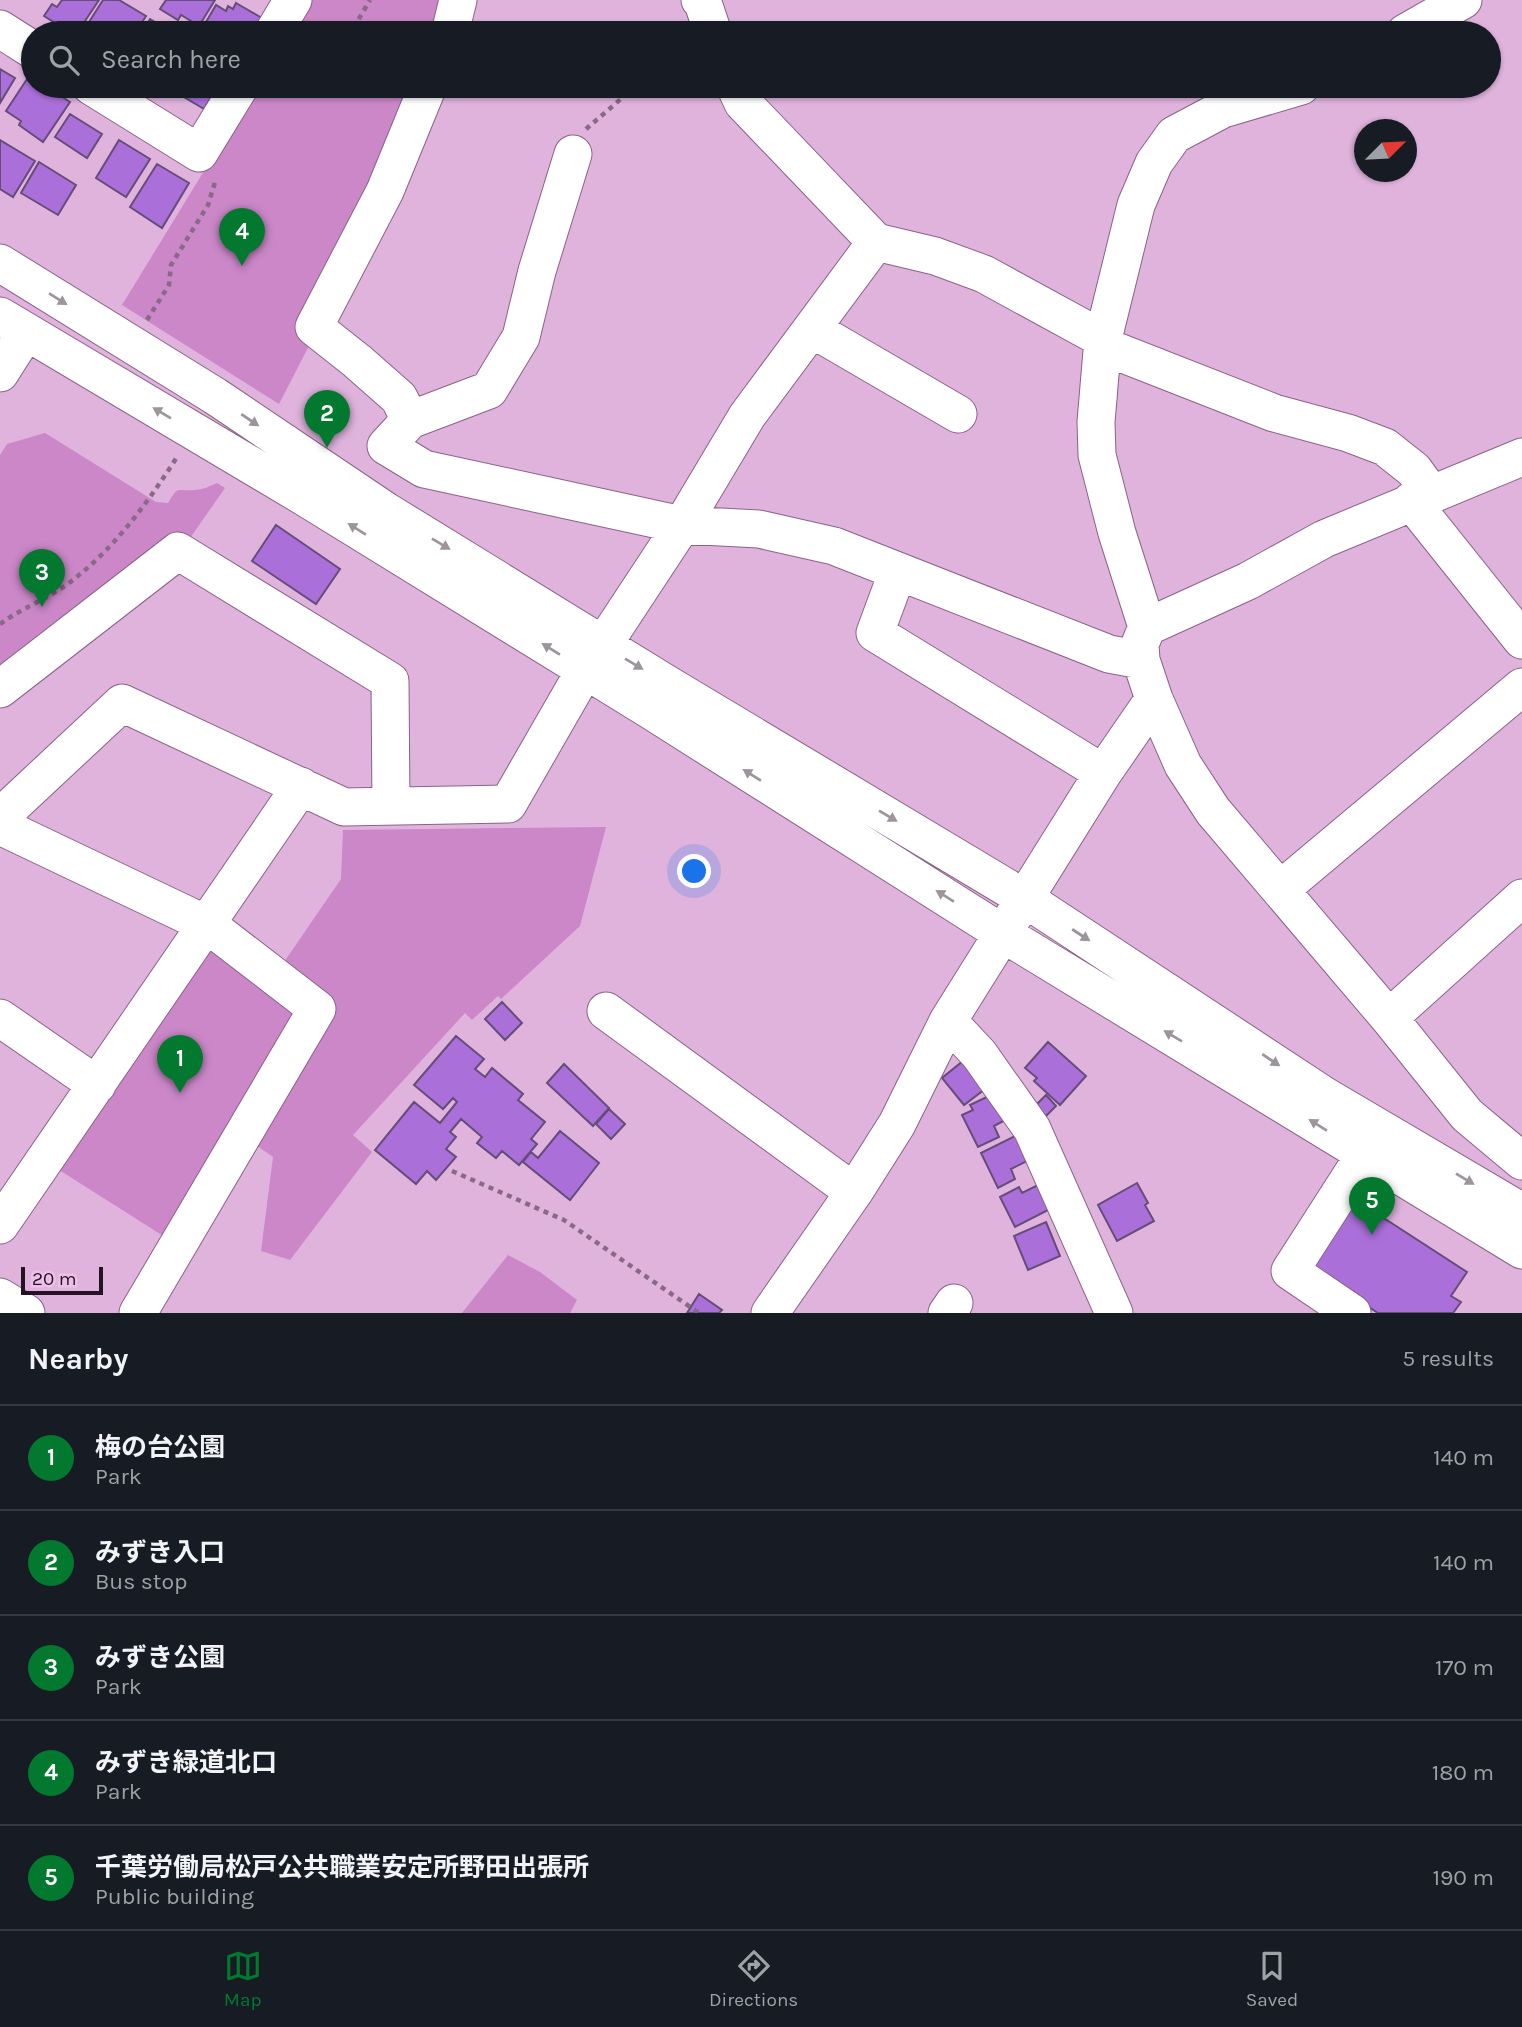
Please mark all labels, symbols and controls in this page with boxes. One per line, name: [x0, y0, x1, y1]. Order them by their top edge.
search box: [21, 21, 1501, 98]
icon: search: [45, 41, 83, 79]
text: Search here: [101, 44, 241, 75]
north arrow: [1354, 119, 1417, 182]
pin: 4: [219, 208, 265, 266]
one-way arrow: [48, 292, 68, 305]
pin: 2: [304, 390, 350, 448]
one-way arrow: [152, 407, 171, 419]
one-way arrow: [241, 413, 259, 427]
one-way arrow: [347, 523, 367, 536]
one-way arrow: [431, 538, 450, 551]
pin: 3: [19, 549, 65, 607]
one-way arrow: [541, 642, 560, 655]
one-way arrow: [625, 658, 644, 670]
one-way arrow: [743, 768, 762, 781]
one-way arrow: [878, 810, 897, 823]
your location: [677, 854, 711, 888]
one-way arrow: [935, 890, 954, 903]
one-way arrow: [1072, 928, 1090, 942]
one-way arrow: [1163, 1029, 1182, 1042]
pin: 1: [157, 1035, 203, 1093]
one-way arrow: [1262, 1053, 1280, 1067]
one-way arrow: [1308, 1118, 1327, 1131]
one-way arrow: [1455, 1173, 1474, 1186]
pin: 5: [1349, 1177, 1395, 1235]
scale bar: [21, 1264, 103, 1296]
text: 20 m: [32, 1268, 77, 1290]
text: Nearby: [28, 1341, 128, 1377]
text: 5 results: [1402, 1345, 1494, 1372]
text: 梅の台公園: [95, 1432, 225, 1463]
text: 1: [47, 1444, 55, 1471]
text: 140 m: [1433, 1444, 1494, 1471]
text: Park: [95, 1463, 142, 1490]
text: みずき入口: [95, 1537, 225, 1568]
text: 2: [44, 1549, 58, 1576]
text: 140 m: [1433, 1549, 1494, 1576]
text: Bus stop: [95, 1568, 188, 1595]
text: みずき公園: [95, 1642, 225, 1673]
text: 3: [44, 1654, 58, 1681]
text: 170 m: [1435, 1654, 1494, 1681]
text: Park: [95, 1673, 142, 1700]
text: みずき緑道北口: [95, 1747, 277, 1778]
text: 4: [44, 1759, 58, 1786]
text: 180 m: [1432, 1759, 1494, 1786]
text: Park: [95, 1778, 142, 1805]
text: 千葉労働局松戸公共職業安定所野田出張所: [95, 1852, 589, 1883]
text: 5: [44, 1864, 58, 1891]
text: 190 m: [1432, 1864, 1494, 1891]
text: Public building: [95, 1883, 254, 1910]
tab: Map: [224, 1947, 262, 2011]
tab: Directions: [709, 1947, 798, 2011]
tab: Saved: [1246, 1947, 1298, 2011]

